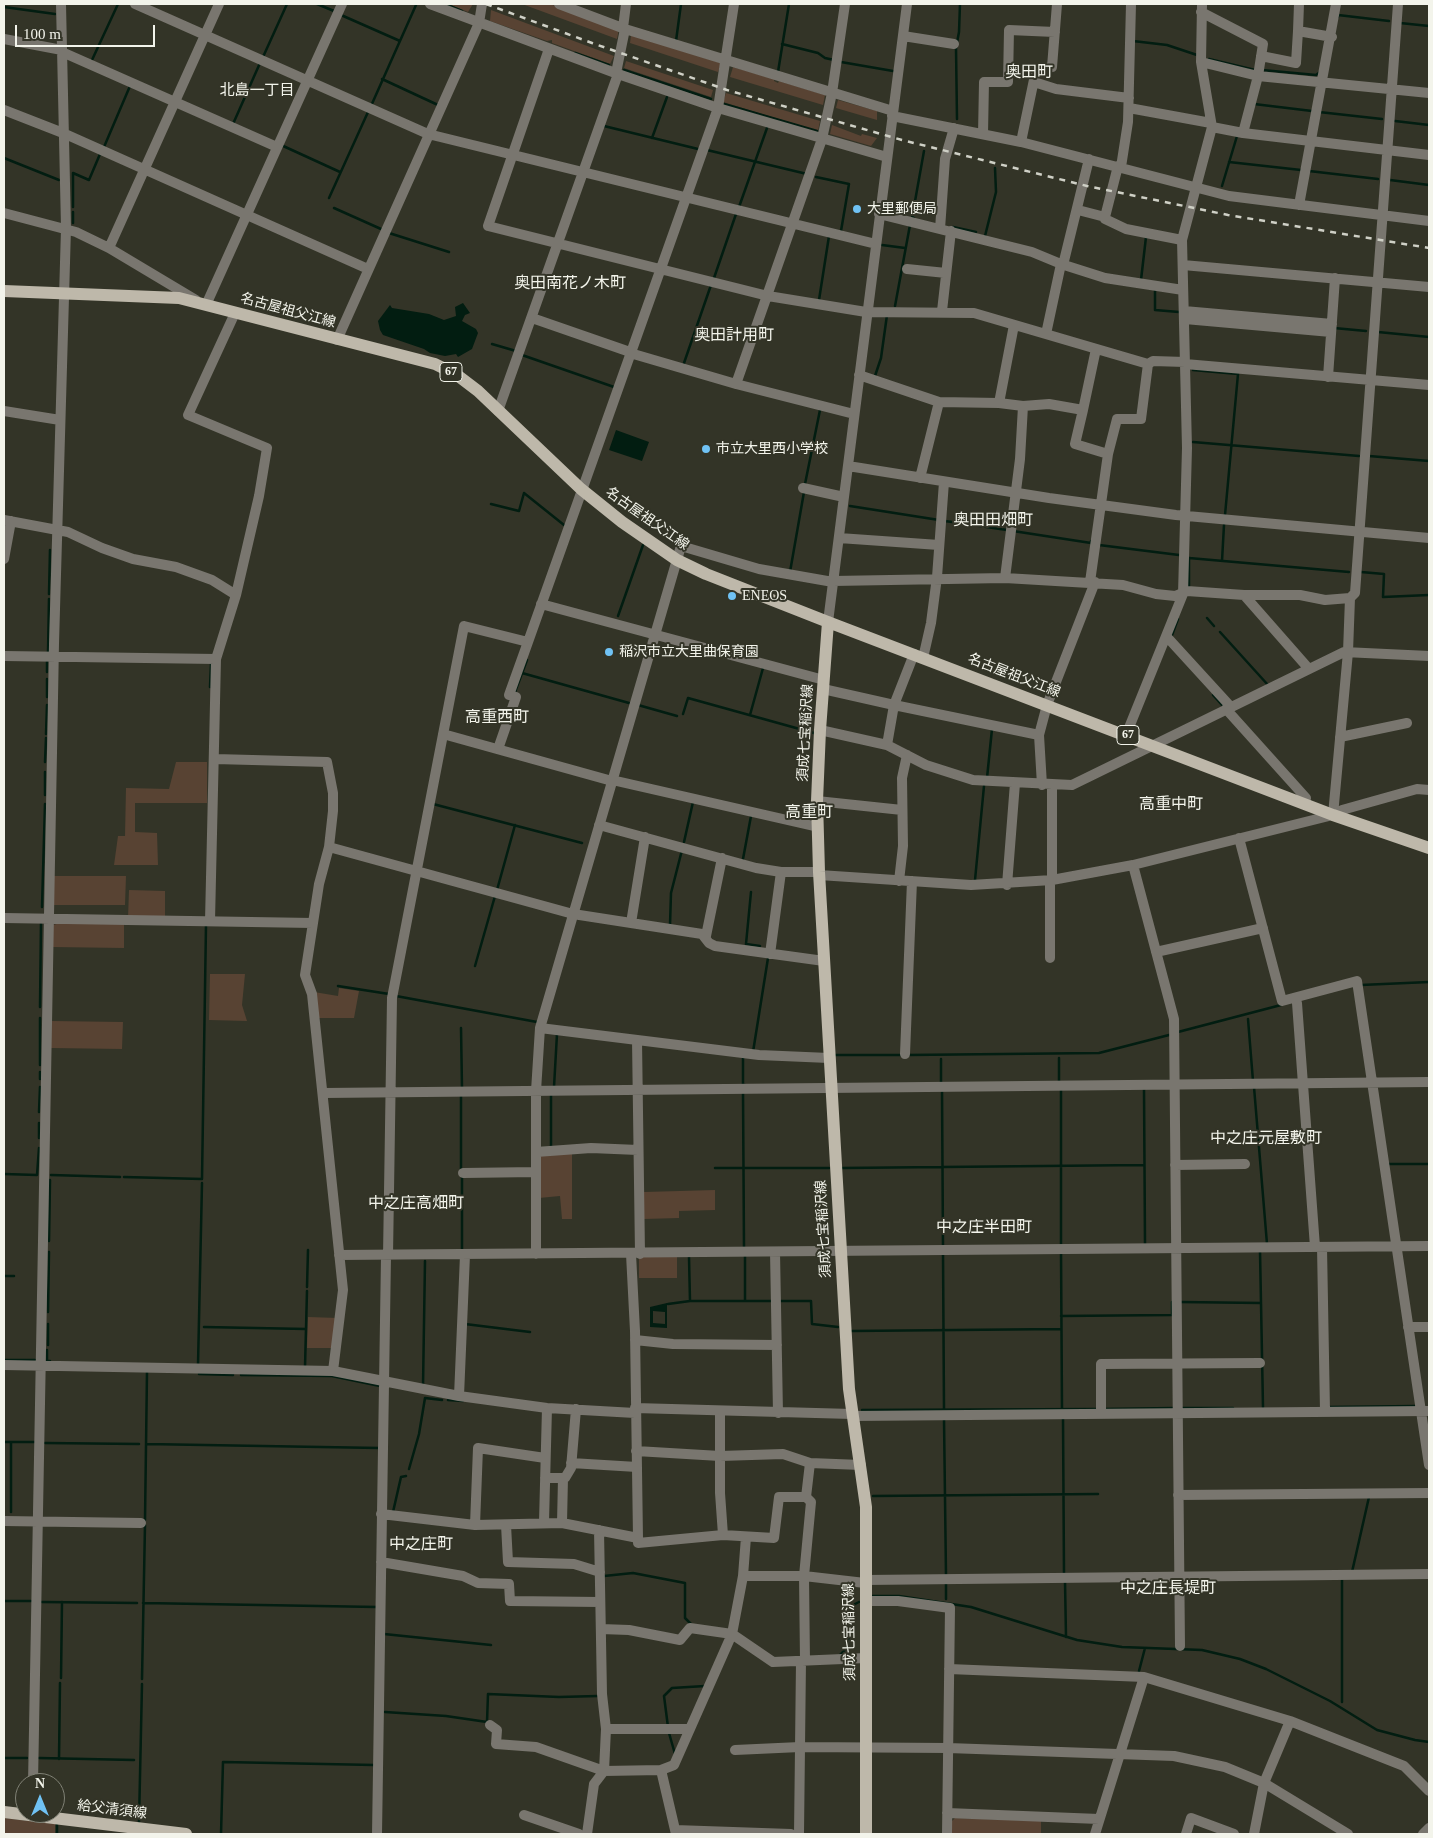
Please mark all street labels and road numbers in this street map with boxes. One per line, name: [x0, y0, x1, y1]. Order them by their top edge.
street label: 名古屋祖父江線: [238, 290, 338, 332]
road number: 67: [440, 362, 462, 382]
street label: 名古屋祖父江線: [602, 484, 692, 554]
street label: 名古屋祖父江線: [965, 651, 1063, 701]
street label: 須成七宝稲沢線: [795, 684, 817, 782]
road number: 67: [1117, 726, 1139, 744]
street label: 須成七宝稲沢線: [813, 1180, 835, 1278]
street label: 須成七宝稲沢線: [841, 1583, 859, 1681]
street label: 給父清須線: [76, 1797, 148, 1823]

